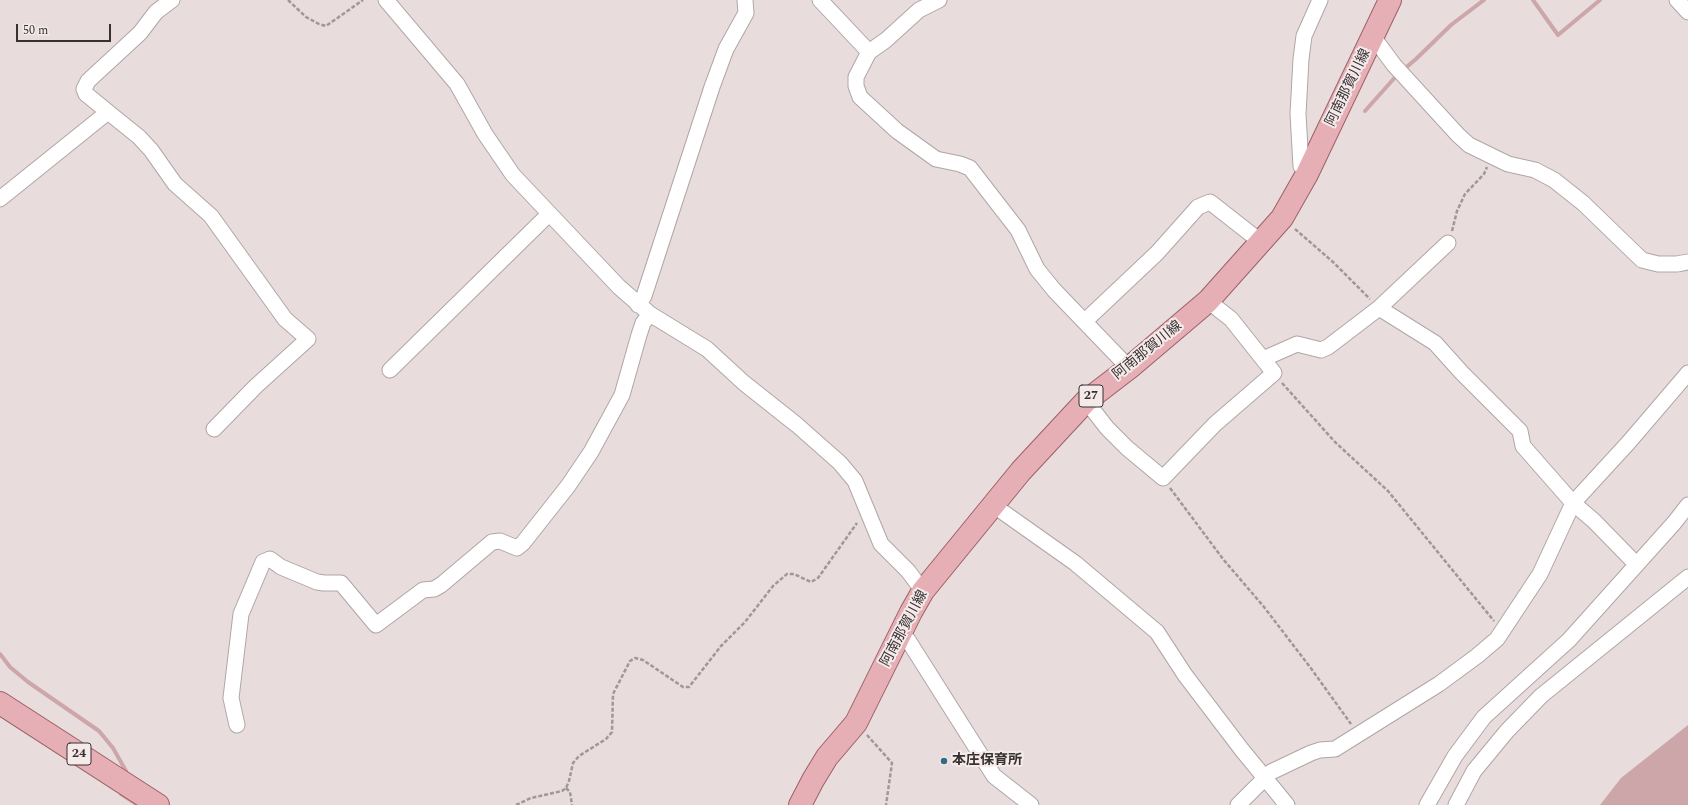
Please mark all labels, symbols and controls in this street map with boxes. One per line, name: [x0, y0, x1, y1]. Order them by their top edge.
scale bar: [18, 16, 113, 42]
text: 50 m: [23, 21, 48, 40]
street label: 阿南那賀川線: [1323, 47, 1375, 129]
street label: 阿南那賀川線: [1110, 318, 1186, 384]
road number: 27: [1079, 385, 1103, 407]
street label: 阿南那賀川線: [878, 588, 932, 670]
road number: 24: [67, 743, 91, 765]
place label: 本庄保育所: [952, 753, 1022, 769]
marker: 本庄保育所: [939, 756, 949, 766]

